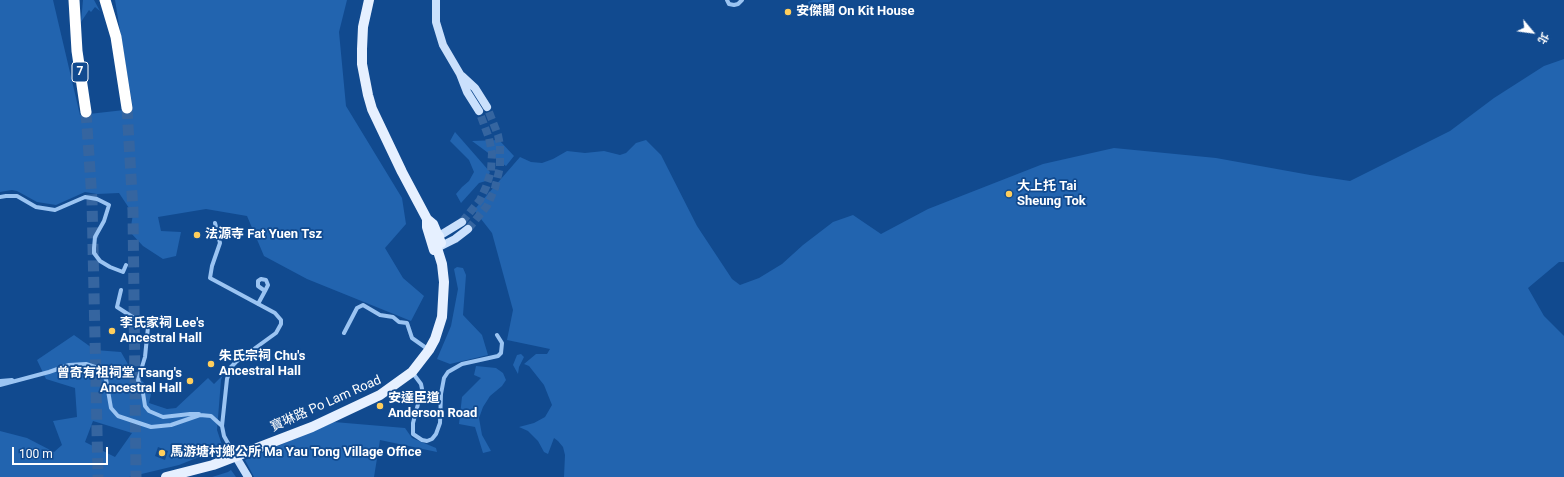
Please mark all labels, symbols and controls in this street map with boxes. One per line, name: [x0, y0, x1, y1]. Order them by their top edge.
place label: 安傑閣 On Kit House: [796, 4, 915, 20]
marker: 安傑閣 On Kit House: [783, 7, 793, 17]
north arrow: [1512, 12, 1552, 52]
text: 北: [1535, 30, 1551, 46]
road number: 7: [72, 62, 88, 82]
place label: 大上托 Tai Sheung Tok: [1017, 179, 1086, 210]
marker: 大上托 Tai Sheung Tok: [1004, 189, 1014, 199]
place label: 法源寺 Fat Yuen Tsz: [205, 227, 322, 243]
marker: 法源寺 Fat Yuen Tsz: [192, 230, 202, 240]
place label: 李氏家祠 Lee's Ancestral Hall: [120, 316, 204, 347]
marker: 李氏家祠 Lee's Ancestral Hall: [107, 326, 117, 336]
place label: 朱氏宗祠 Chu's Ancestral Hall: [219, 349, 306, 380]
marker: 朱氏宗祠 Chu's Ancestral Hall: [206, 359, 216, 369]
place label: 曾奇有祖祠堂 Tsang's Ancestral Hall: [57, 366, 182, 397]
street label: 寶琳路 Po Lam Road: [268, 373, 384, 435]
marker: 曾奇有祖祠堂 Tsang's Ancestral Hall: [185, 376, 195, 386]
place label: 安達臣道 Anderson Road: [388, 391, 477, 422]
marker: 安達臣道 Anderson Road: [375, 401, 385, 411]
scale bar: [14, 439, 110, 465]
place label: 馬游塘村鄉公所 Ma Yau Tong Village Office: [170, 445, 421, 461]
text: 100 m: [19, 447, 53, 461]
marker: 馬游塘村鄉公所 Ma Yau Tong Village Office: [157, 448, 167, 458]

